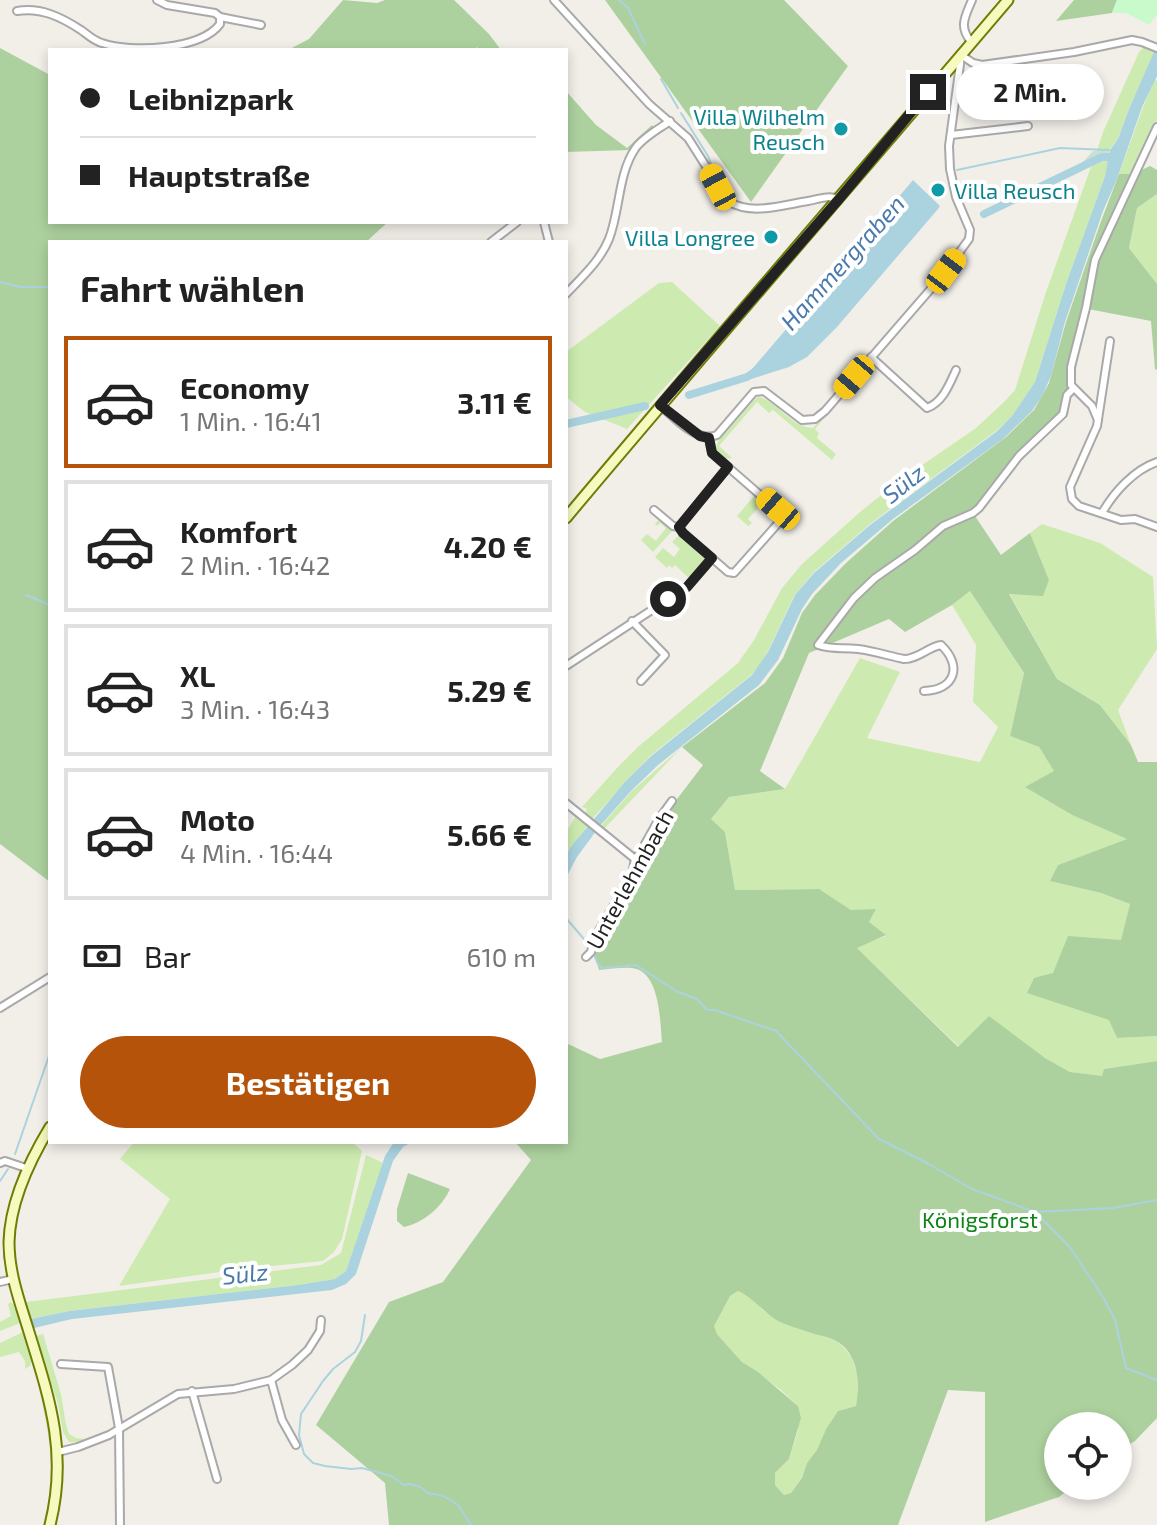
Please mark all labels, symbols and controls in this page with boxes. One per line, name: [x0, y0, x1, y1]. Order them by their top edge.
callout: 2 Min.: [956, 64, 1104, 120]
route end: [910, 74, 946, 110]
text: 2 Min.: [993, 76, 1067, 107]
text: Leibnizpark: [128, 80, 294, 116]
place label: Villa Wilhelm Reusch: [693, 103, 825, 154]
marker: Villa Wilhelm Reusch: [832, 120, 850, 138]
text: Hauptstraße: [128, 157, 310, 193]
car: [696, 160, 740, 214]
place label: Villa Reusch: [954, 177, 1075, 203]
marker: Villa Reusch: [929, 181, 947, 199]
water label: Hammergraben: [774, 189, 910, 335]
place label: Villa Longree: [625, 224, 755, 250]
marker: Villa Longree: [762, 228, 780, 246]
car: [922, 245, 970, 297]
text: Fahrt wählen: [80, 266, 305, 309]
car: [829, 351, 879, 403]
icon: car: [84, 366, 156, 438]
text: Economy: [180, 369, 309, 405]
text: 3.11 €: [457, 384, 532, 420]
text: 1 Min. · 16:41: [180, 405, 322, 436]
water label: Sülz: [876, 457, 930, 509]
car: [752, 484, 804, 534]
icon: car: [84, 510, 156, 582]
text: Komfort: [180, 513, 297, 549]
text: 4.20 €: [443, 528, 532, 564]
text: 2 Min. · 16:42: [180, 549, 330, 580]
route start: [650, 581, 686, 617]
icon: car: [84, 654, 156, 726]
text: XL: [180, 657, 215, 693]
text: 5.29 €: [447, 672, 532, 708]
text: 3 Min. · 16:43: [180, 693, 330, 724]
icon: car: [84, 798, 156, 870]
text: Moto: [180, 801, 255, 837]
street label: Unterlehmbach: [580, 805, 678, 953]
text: 5.66 €: [447, 816, 532, 852]
text: 4 Min. · 16:44: [180, 837, 333, 868]
icon: cash: [80, 934, 124, 978]
text: Bar: [144, 938, 191, 974]
text: 610 m: [467, 941, 536, 972]
button: Bestätigen: [80, 1036, 536, 1128]
park label: Königsforst: [922, 1206, 1038, 1232]
water label: Sülz: [221, 1256, 269, 1290]
map controls: [1044, 1412, 1132, 1500]
button: locate: [1044, 1412, 1132, 1500]

